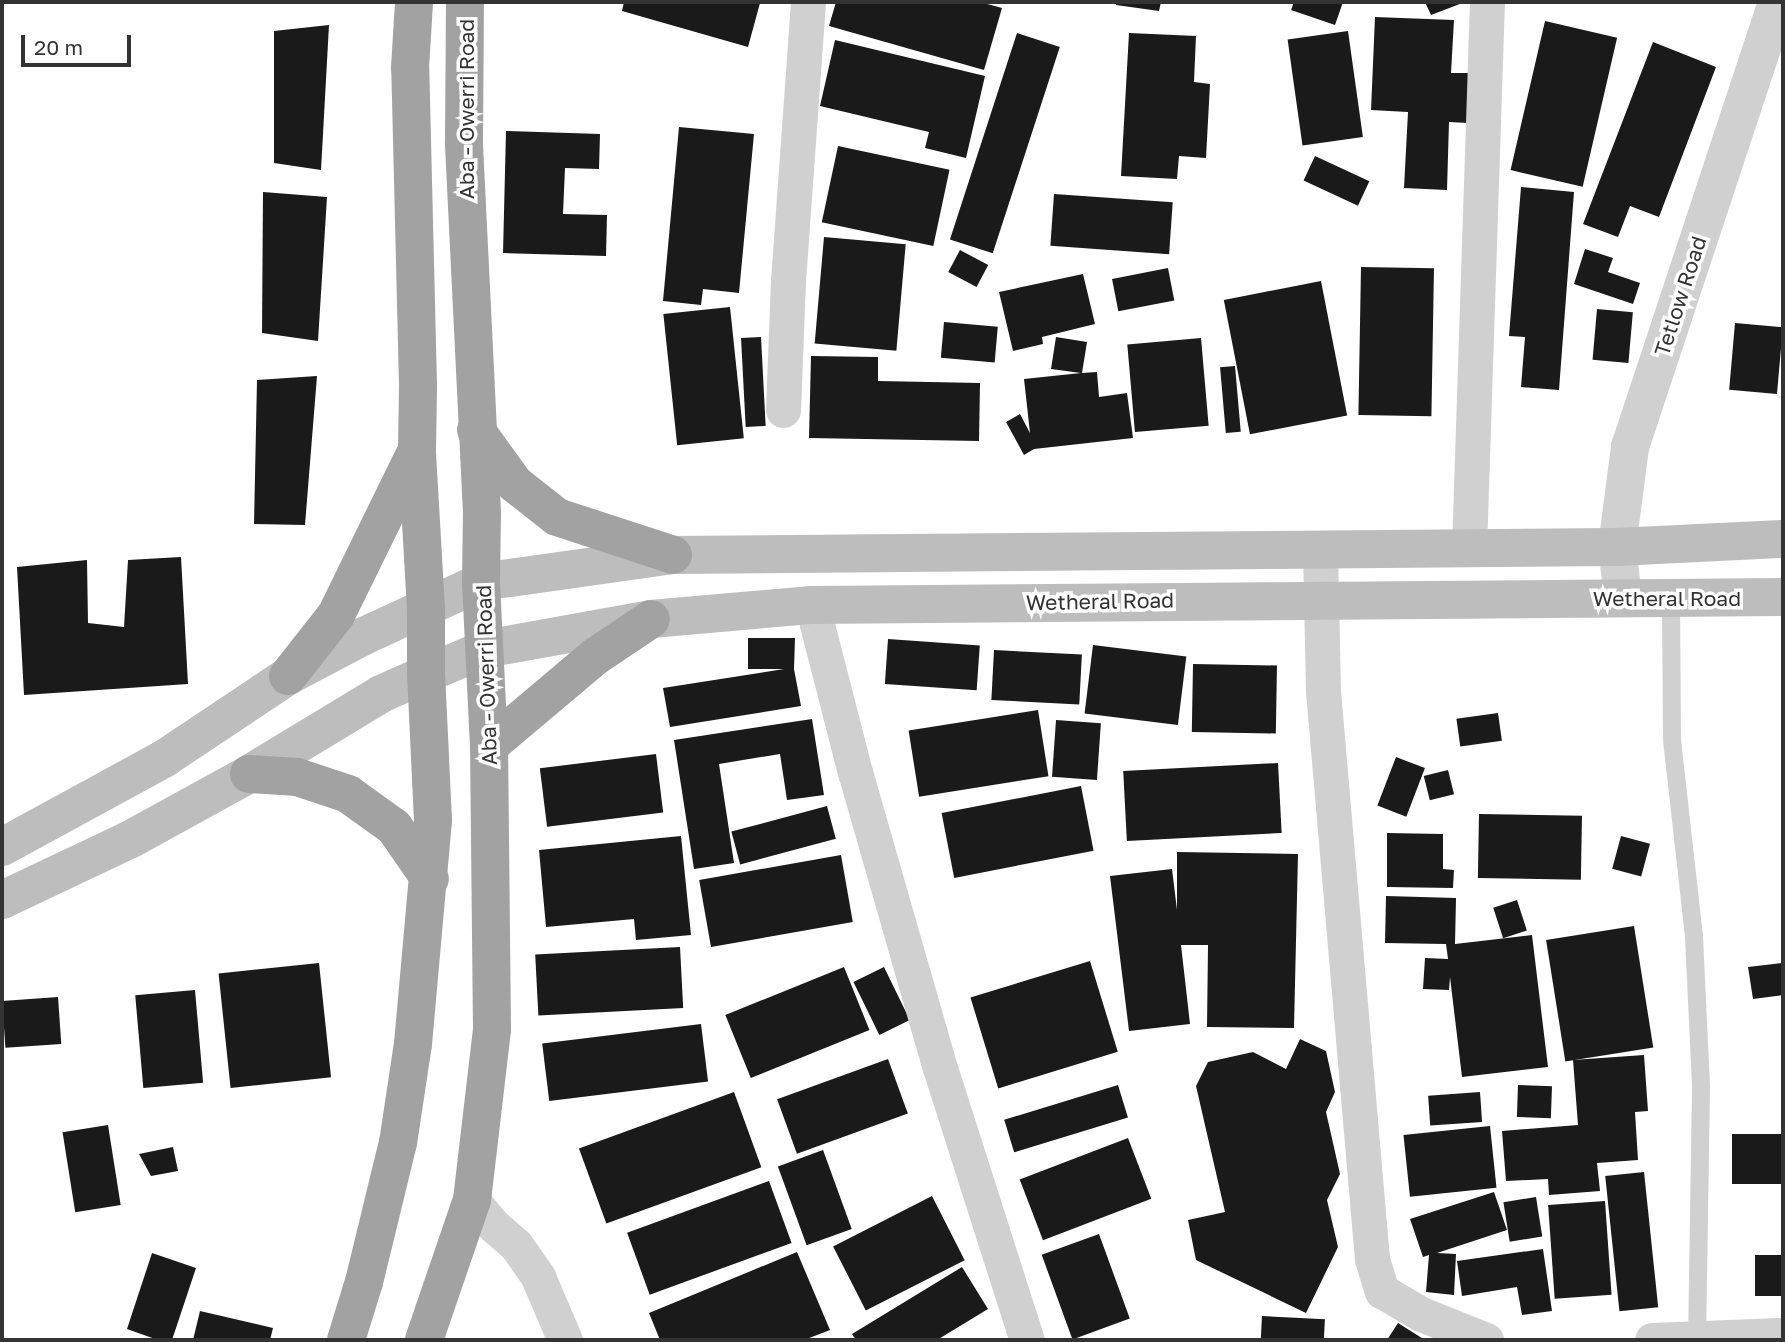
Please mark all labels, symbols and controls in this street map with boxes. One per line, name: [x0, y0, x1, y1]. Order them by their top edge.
street label: Aba - Owerri Road: [453, 19, 479, 199]
scale bar: [24, 21, 135, 65]
text: 20 m: [34, 34, 83, 60]
street label: Tetlow Road: [1649, 233, 1711, 359]
street label: Aba - Owerri Road: [470, 584, 502, 766]
street label: Wetheral Road: [1593, 585, 1741, 611]
street label: Wetheral Road: [1026, 587, 1174, 615]

